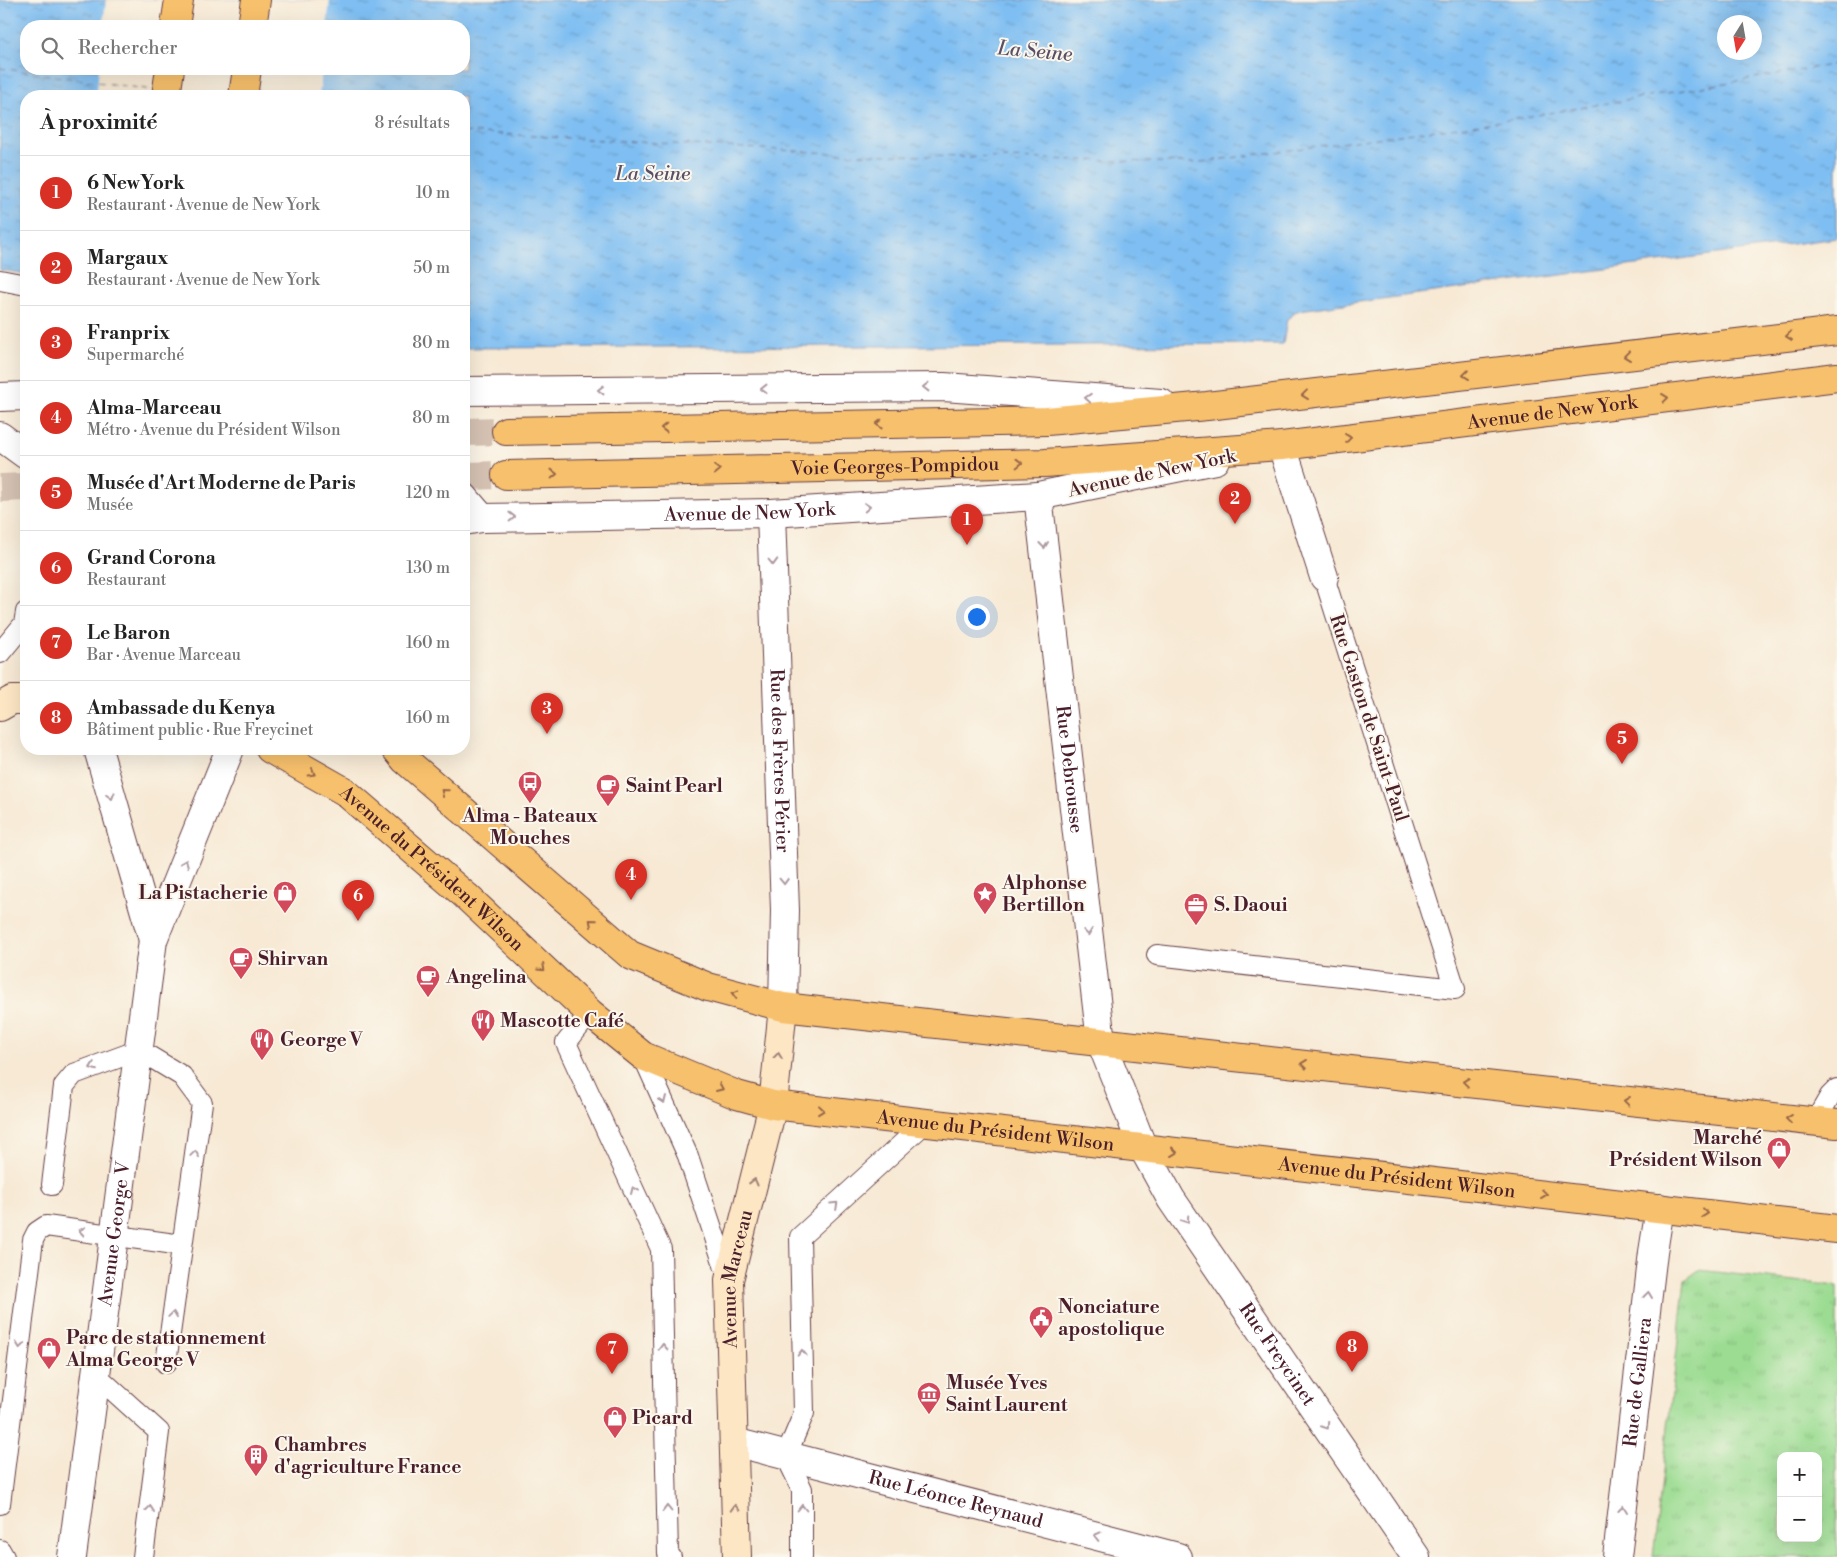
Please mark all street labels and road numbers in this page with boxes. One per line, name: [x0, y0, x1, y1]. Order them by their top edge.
street label: Avenue de New York: [1465, 390, 1640, 435]
street label: Avenue de New York: [1065, 443, 1239, 503]
street label: Voie Georges-Pompidou: [789, 452, 1000, 481]
street label: Avenue de New York: [663, 497, 837, 527]
street label: Rue Gaston de Saint-Paul: [1324, 611, 1414, 825]
street label: Rue des Frères Périer: [765, 668, 795, 853]
street label: Rue Debrousse: [1050, 704, 1089, 834]
street label: Avenue du Président Wilson: [334, 780, 529, 956]
street label: Avenue du Président Wilson: [875, 1105, 1115, 1157]
street label: Avenue du Président Wilson: [1276, 1152, 1517, 1203]
street label: Avenue George V: [93, 1160, 136, 1309]
street label: Avenue Marceau: [717, 1207, 758, 1350]
street label: Rue Freycinet: [1234, 1298, 1321, 1411]
street label: Rue de Galliera: [1618, 1316, 1657, 1448]
street label: Rue Léonce Reynaud: [866, 1465, 1046, 1534]

